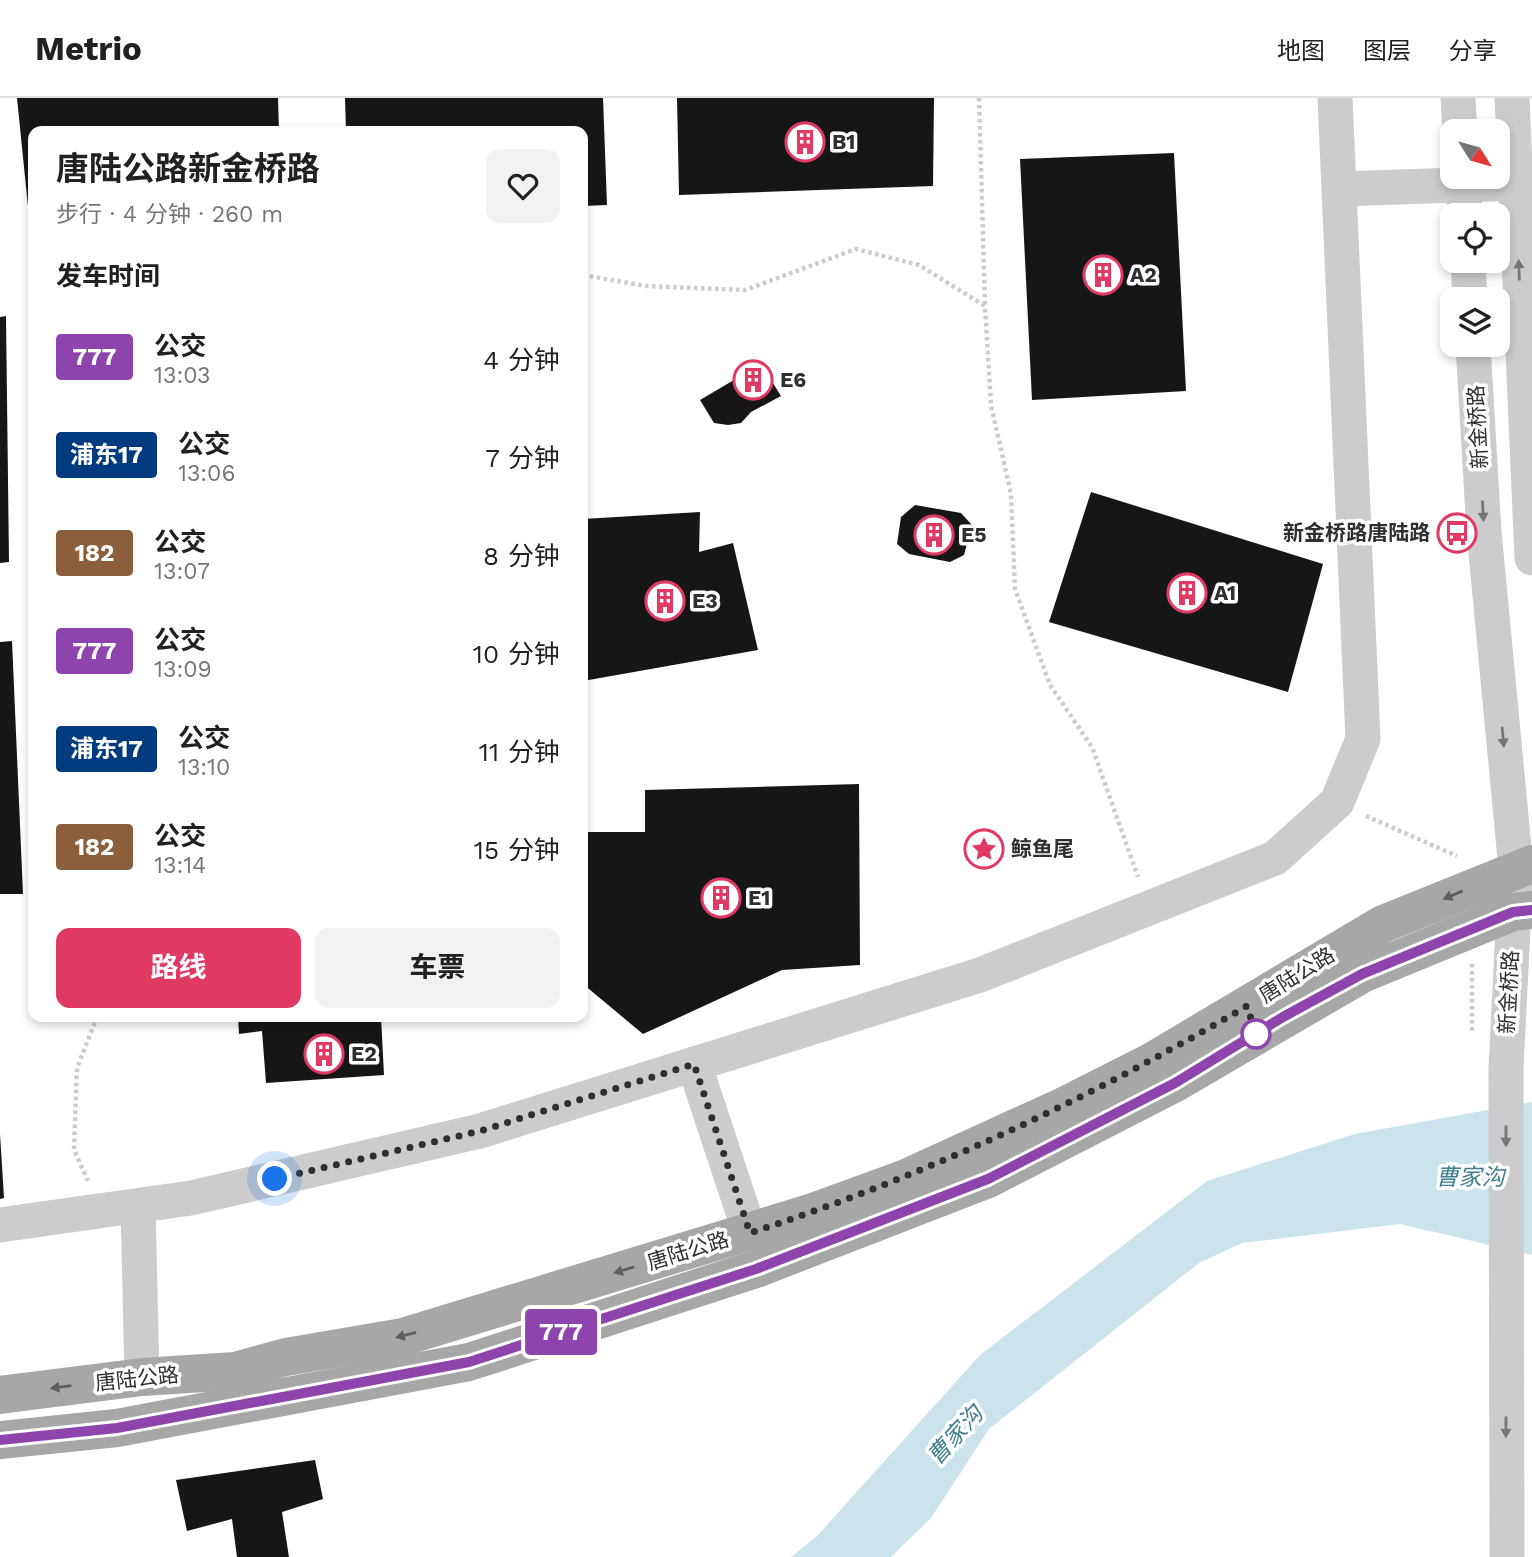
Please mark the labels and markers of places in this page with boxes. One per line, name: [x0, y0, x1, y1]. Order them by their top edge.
building icon: B1: [784, 121, 826, 163]
place label: B1: [832, 129, 855, 154]
building icon: A2: [1082, 254, 1124, 296]
place label: A2: [1130, 262, 1157, 287]
building icon: E6: [732, 359, 774, 401]
place label: E6: [780, 367, 806, 392]
bus stop icon: 新金桥路唐陆路: [1436, 512, 1478, 554]
building icon: E5: [913, 514, 955, 556]
place label: 新金桥路唐陆路: [1283, 520, 1430, 545]
place label: E5: [961, 522, 987, 547]
building icon: A1: [1166, 572, 1208, 614]
building icon: E3: [644, 580, 686, 622]
place label: A1: [1214, 580, 1236, 605]
place label: E3: [692, 588, 718, 613]
place icon: 鲸鱼尾: [963, 828, 1005, 870]
place label: 鲸鱼尾: [1011, 836, 1074, 861]
building icon: E1: [700, 877, 742, 919]
place label: E1: [748, 885, 770, 910]
unlabelled marker: [1241, 1019, 1271, 1049]
building icon: E2: [303, 1033, 345, 1075]
place label: E2: [351, 1041, 377, 1066]

